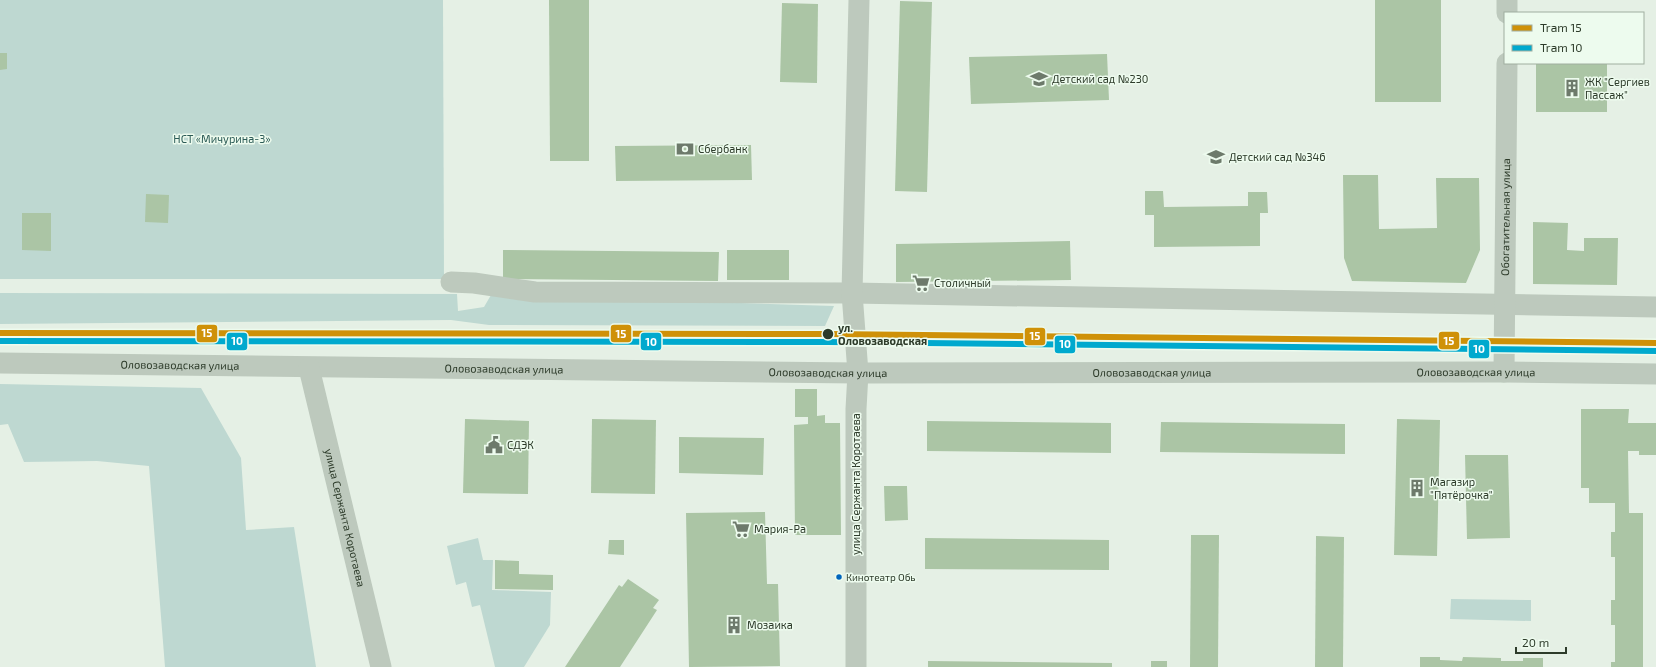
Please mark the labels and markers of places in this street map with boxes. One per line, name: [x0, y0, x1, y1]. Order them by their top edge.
school or university icon: Детский сад №230: [1029, 69, 1049, 89]
place label: Детский сад №230: [1052, 72, 1148, 85]
place label: ЖК "Сергиев Пассаж": [1585, 75, 1650, 101]
building icon: ЖК "Сергиев Пассаж": [1562, 78, 1582, 98]
bank icon: Сбербанк: [675, 139, 695, 159]
place label: Сбербанк: [698, 142, 748, 155]
school or university icon: Детский сад №346: [1206, 147, 1226, 167]
place label: Детский сад №346: [1229, 150, 1326, 163]
supermarket icon: Столичный: [911, 273, 931, 293]
place label: Столичный: [934, 276, 991, 289]
place label: ул. Оловозаводская: [838, 321, 927, 347]
marker: ул. Оловозаводская: [821, 327, 835, 341]
public building icon: СДЭК: [484, 435, 504, 455]
place label: СДЭК: [507, 438, 534, 451]
place label: Магазир "Пятёрочка": [1430, 475, 1493, 501]
building icon: Магазир "Пятёрочка": [1407, 478, 1427, 498]
supermarket icon: Мария-Ра: [731, 519, 751, 539]
place label: Мария-Ра: [754, 522, 806, 535]
place label: Кинотеатр Обь: [846, 571, 916, 583]
marker: Кинотеатр Обь: [834, 572, 844, 582]
building icon: Мозаика: [724, 615, 744, 635]
place label: Мозаика: [747, 618, 793, 631]

